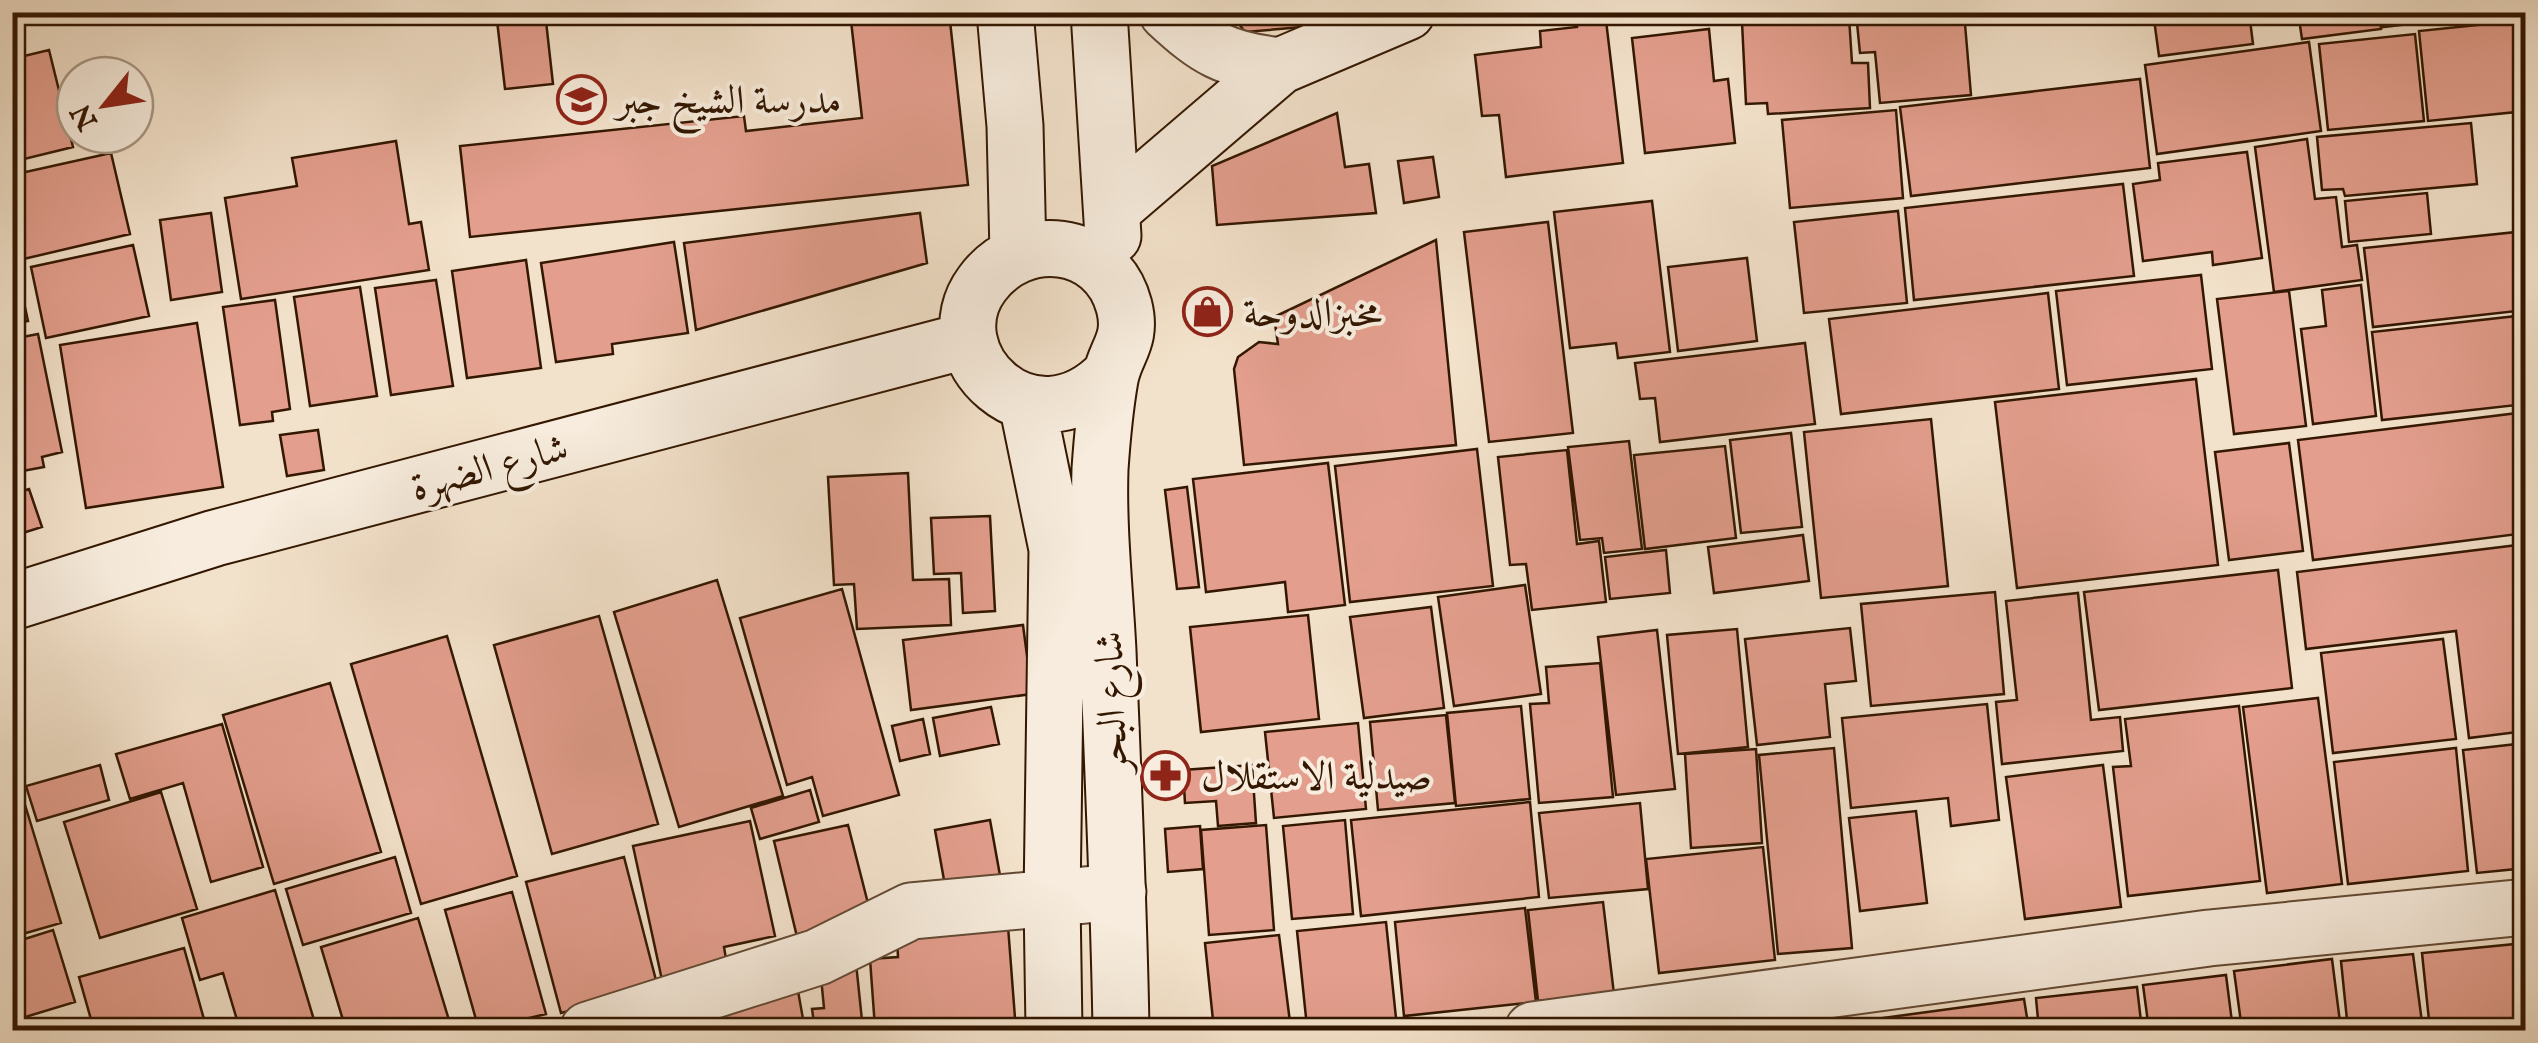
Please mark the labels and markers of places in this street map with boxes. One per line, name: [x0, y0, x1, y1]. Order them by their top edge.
school or university icon: مدرسة الشيخ جبر: [555, 73, 607, 125]
place label: مدرسة الشيخ جبر: [612, 77, 842, 135]
shop icon: مخبزالدوحة: [1182, 286, 1234, 338]
place label: مخبزالدوحة: [1243, 290, 1382, 341]
pharmacy icon: صيدلية الاستقلال: [1140, 749, 1192, 801]
place label: صيدلية الاستقلال: [1201, 753, 1432, 804]

